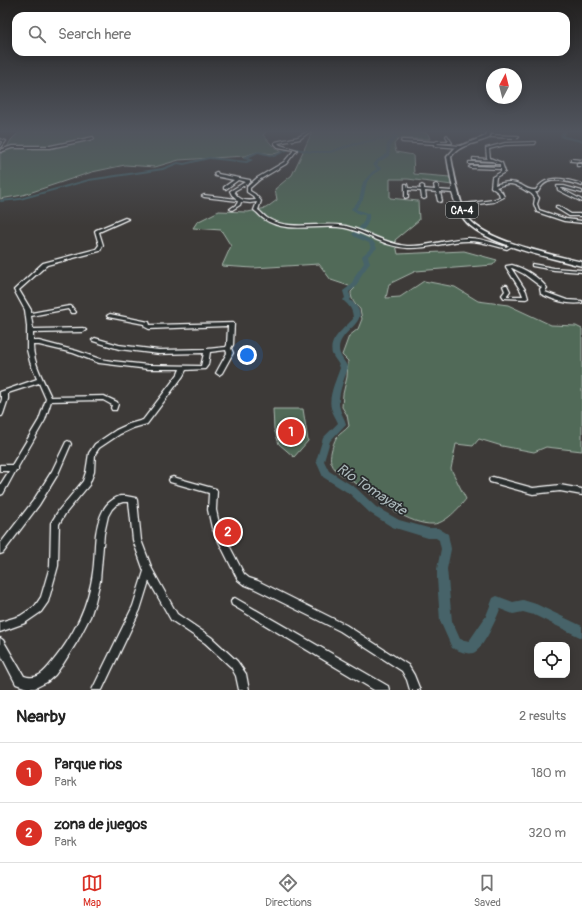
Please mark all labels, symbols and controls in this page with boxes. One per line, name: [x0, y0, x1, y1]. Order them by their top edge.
search box: [12, 12, 570, 56]
icon: search: [26, 23, 48, 45]
text: Search here: [58, 25, 131, 44]
north arrow: [486, 68, 522, 104]
road number: CA-4: [446, 202, 478, 218]
your location: [237, 345, 257, 365]
pin: 1: [278, 417, 304, 447]
water label: Río Tomayate: [334, 460, 412, 520]
pin: 2: [215, 517, 241, 547]
map controls: [534, 642, 570, 678]
button: locate: [534, 642, 570, 678]
text: Nearby: [16, 706, 65, 727]
text: 2 results: [519, 708, 566, 724]
text: Parque rios: [54, 755, 122, 774]
text: 1: [26, 765, 32, 781]
text: 180 m: [531, 765, 566, 781]
text: Park: [54, 774, 77, 790]
text: zona de juegos: [54, 815, 147, 834]
text: 2: [25, 825, 33, 841]
text: 320 m: [528, 825, 566, 841]
text: Park: [54, 834, 77, 850]
tab: Map: [81, 872, 103, 909]
tab: Directions: [265, 872, 312, 909]
tab: Saved: [474, 872, 501, 909]

